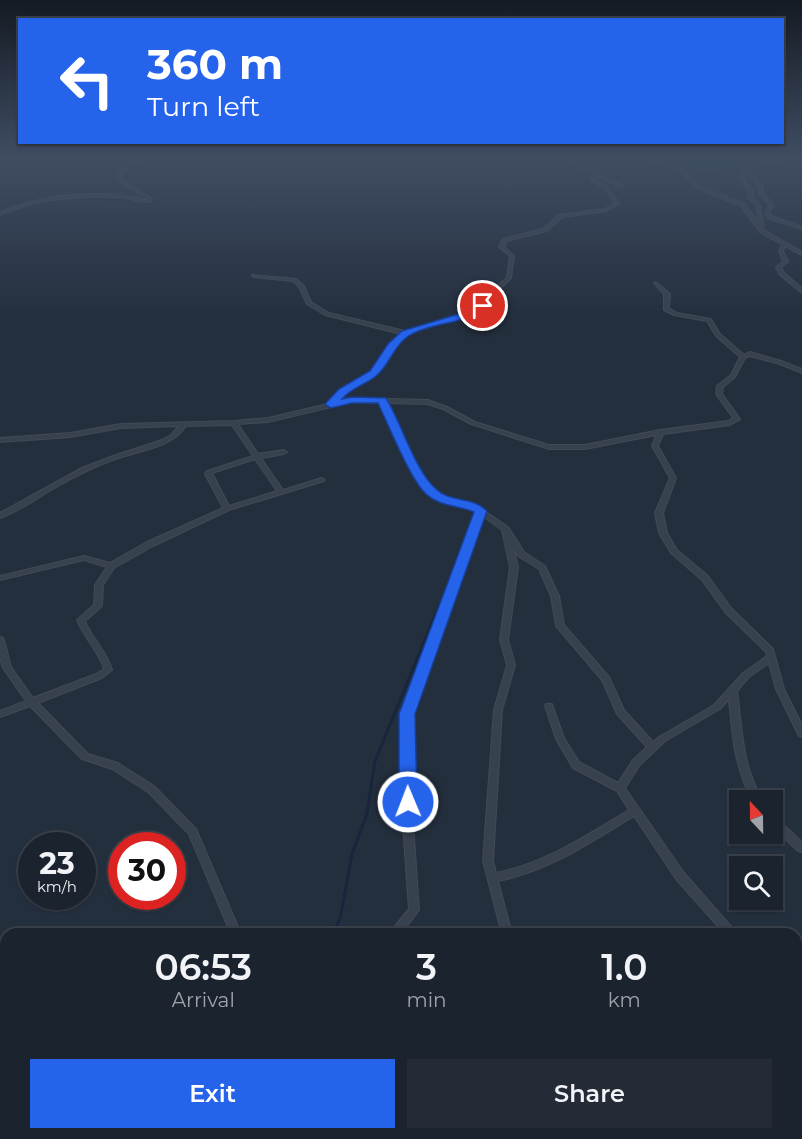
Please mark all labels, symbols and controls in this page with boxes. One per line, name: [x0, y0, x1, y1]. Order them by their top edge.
text: 360 m: [147, 38, 283, 90]
icon: left: [48, 42, 126, 120]
text: Turn left: [147, 90, 260, 123]
pin: [457, 280, 508, 331]
icon: arrive: [466, 289, 499, 322]
position arrow: [376, 770, 440, 834]
north arrow: [729, 790, 783, 844]
map controls: [729, 790, 783, 910]
speed limit sign: 30: [108, 832, 186, 910]
text: 23: [39, 845, 75, 882]
button: search: [729, 856, 783, 910]
text: km/h: [37, 877, 77, 896]
text: 06:53: [155, 945, 252, 989]
text: 3: [416, 945, 437, 989]
text: 1.0: [601, 945, 647, 989]
text: Arrival: [172, 988, 235, 1012]
text: min: [406, 988, 447, 1012]
text: km: [608, 988, 641, 1012]
button: Exit: [30, 1059, 395, 1128]
button: Share: [407, 1059, 772, 1128]

